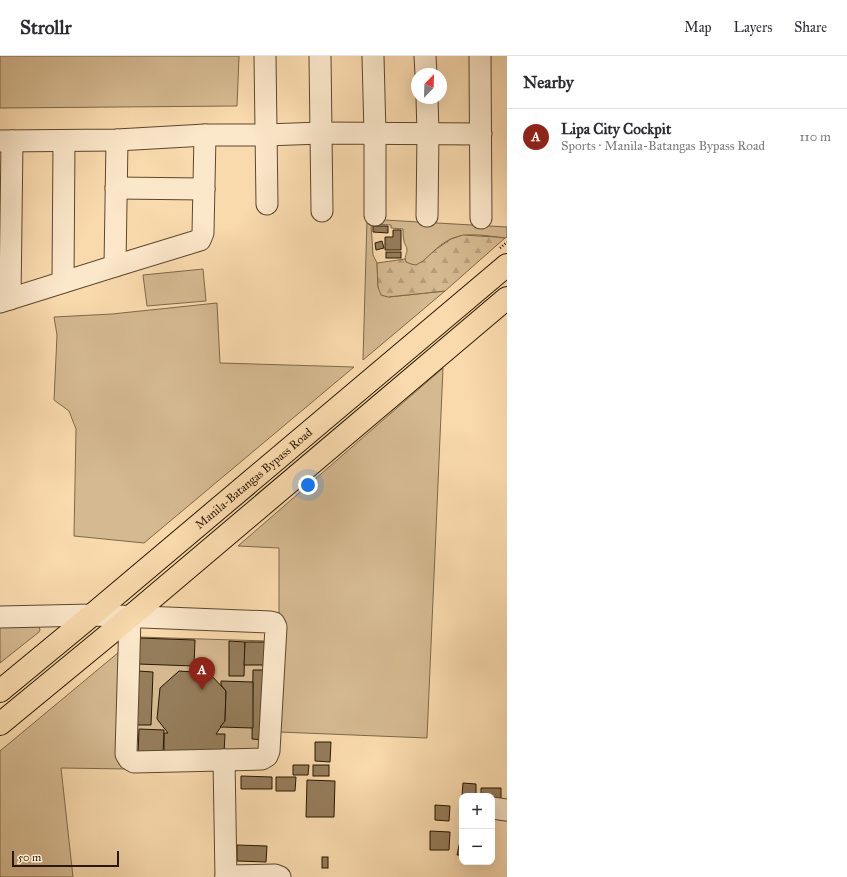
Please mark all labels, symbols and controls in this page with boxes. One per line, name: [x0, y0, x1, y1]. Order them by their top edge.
text: Strollr: [20, 16, 72, 39]
text: Map: [684, 19, 712, 36]
text: Layers: [734, 19, 772, 36]
text: Share: [794, 19, 827, 36]
north arrow: [411, 68, 447, 104]
text: Nearby: [523, 72, 574, 93]
text: Lipa City Cockpit: [561, 120, 671, 138]
text: A: [532, 129, 540, 145]
text: 110 m: [799, 129, 831, 145]
text: Sports · Manila-Batangas Bypass Road: [561, 138, 765, 154]
street label: Manila-Batangas Bypass Road: [192, 425, 315, 532]
your location: [298, 475, 318, 495]
pin: A: [189, 657, 215, 690]
map controls: [459, 793, 495, 865]
button: +: [459, 793, 495, 829]
button: −: [459, 829, 495, 865]
scale bar: [12, 849, 119, 868]
text: 50 m: [18, 851, 41, 864]

